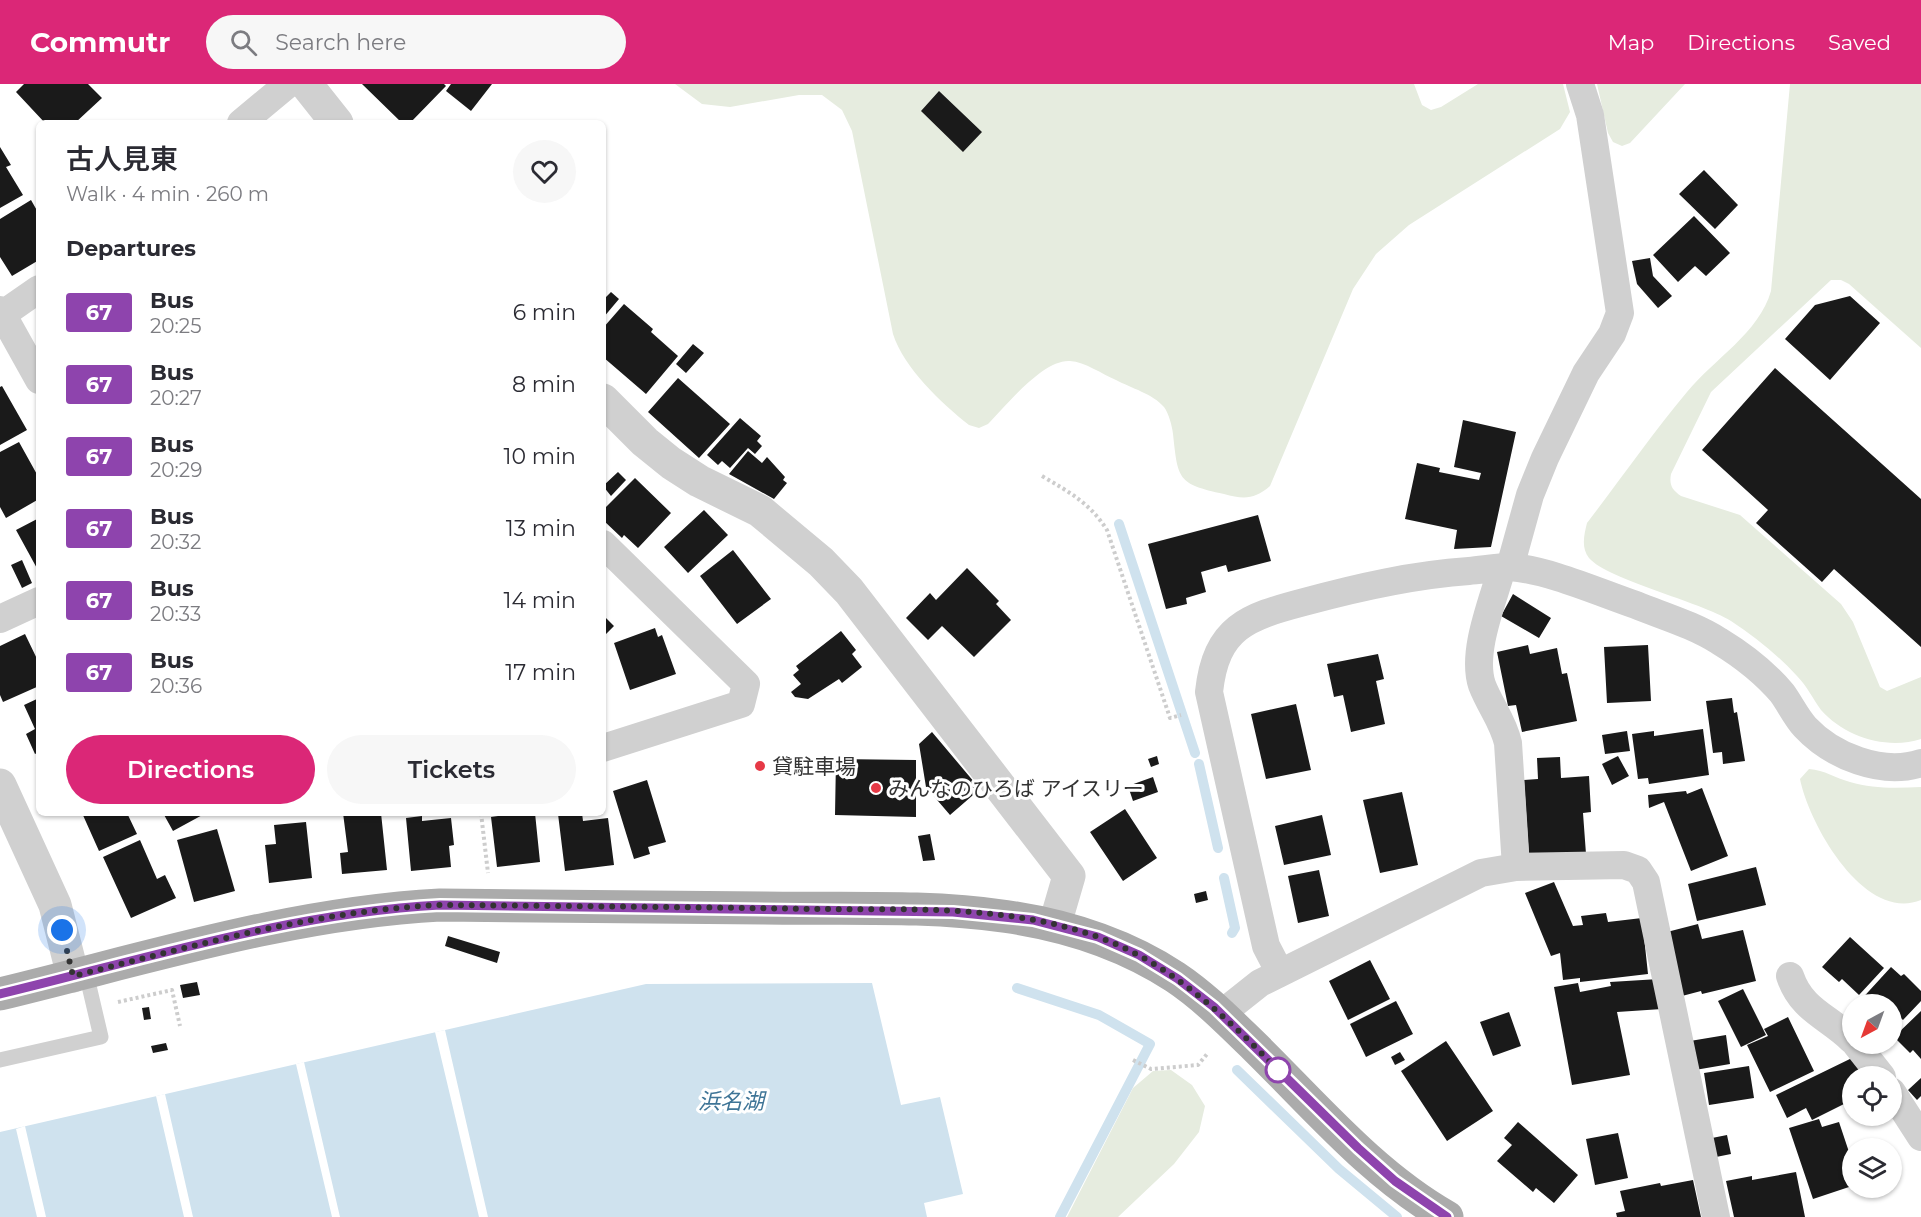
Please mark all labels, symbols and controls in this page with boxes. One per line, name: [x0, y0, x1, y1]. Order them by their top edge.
search box: [206, 15, 626, 69]
text: Commutr: [30, 25, 170, 59]
icon: search: [227, 26, 260, 59]
text: Search here: [275, 29, 406, 56]
text: Map: [1608, 30, 1654, 55]
text: Directions: [1687, 30, 1795, 55]
text: Saved: [1828, 30, 1891, 55]
button: heart: [513, 140, 576, 203]
text: 古人見東: [66, 142, 178, 176]
text: Walk · 4 min · 260 m: [66, 182, 269, 206]
text: Departures: [66, 235, 196, 262]
text: Bus: [150, 287, 194, 314]
text: 6 min: [513, 299, 576, 326]
text: 67: [86, 300, 112, 325]
text: 20:25: [150, 314, 201, 338]
text: Bus: [150, 359, 194, 386]
text: 8 min: [512, 371, 576, 398]
text: 67: [86, 372, 112, 397]
text: 20:27: [150, 386, 202, 410]
text: Bus: [150, 431, 194, 458]
text: 10 min: [504, 443, 576, 470]
text: 67: [86, 444, 112, 469]
text: 20:29: [150, 458, 202, 482]
text: Bus: [150, 503, 194, 530]
text: 13 min: [506, 515, 576, 542]
text: 67: [86, 516, 112, 541]
text: 20:32: [150, 530, 201, 554]
text: Bus: [150, 575, 194, 602]
text: 14 min: [504, 587, 576, 614]
text: 67: [86, 588, 112, 613]
text: 20:33: [150, 602, 201, 626]
text: Bus: [150, 647, 194, 674]
text: 17 min: [505, 659, 576, 686]
text: 67: [86, 660, 112, 685]
text: 20:36: [150, 674, 202, 698]
button: Directions: [66, 735, 315, 804]
button: Tickets: [327, 735, 576, 804]
place label: 貸駐車場: [772, 754, 856, 779]
marker: 貸駐車場: [753, 759, 767, 773]
place label: みんなのひろば アイスリー: [888, 776, 1144, 801]
marker: みんなのひろば アイスリー: [869, 781, 883, 795]
your location: [47, 915, 77, 945]
north arrow: [1842, 994, 1902, 1054]
map controls: [1842, 994, 1902, 1198]
unlabelled marker: [1265, 1057, 1291, 1083]
button: locate: [1842, 1066, 1902, 1126]
water label: 浜名湖: [698, 1088, 767, 1115]
button: layers: [1842, 1138, 1902, 1198]

